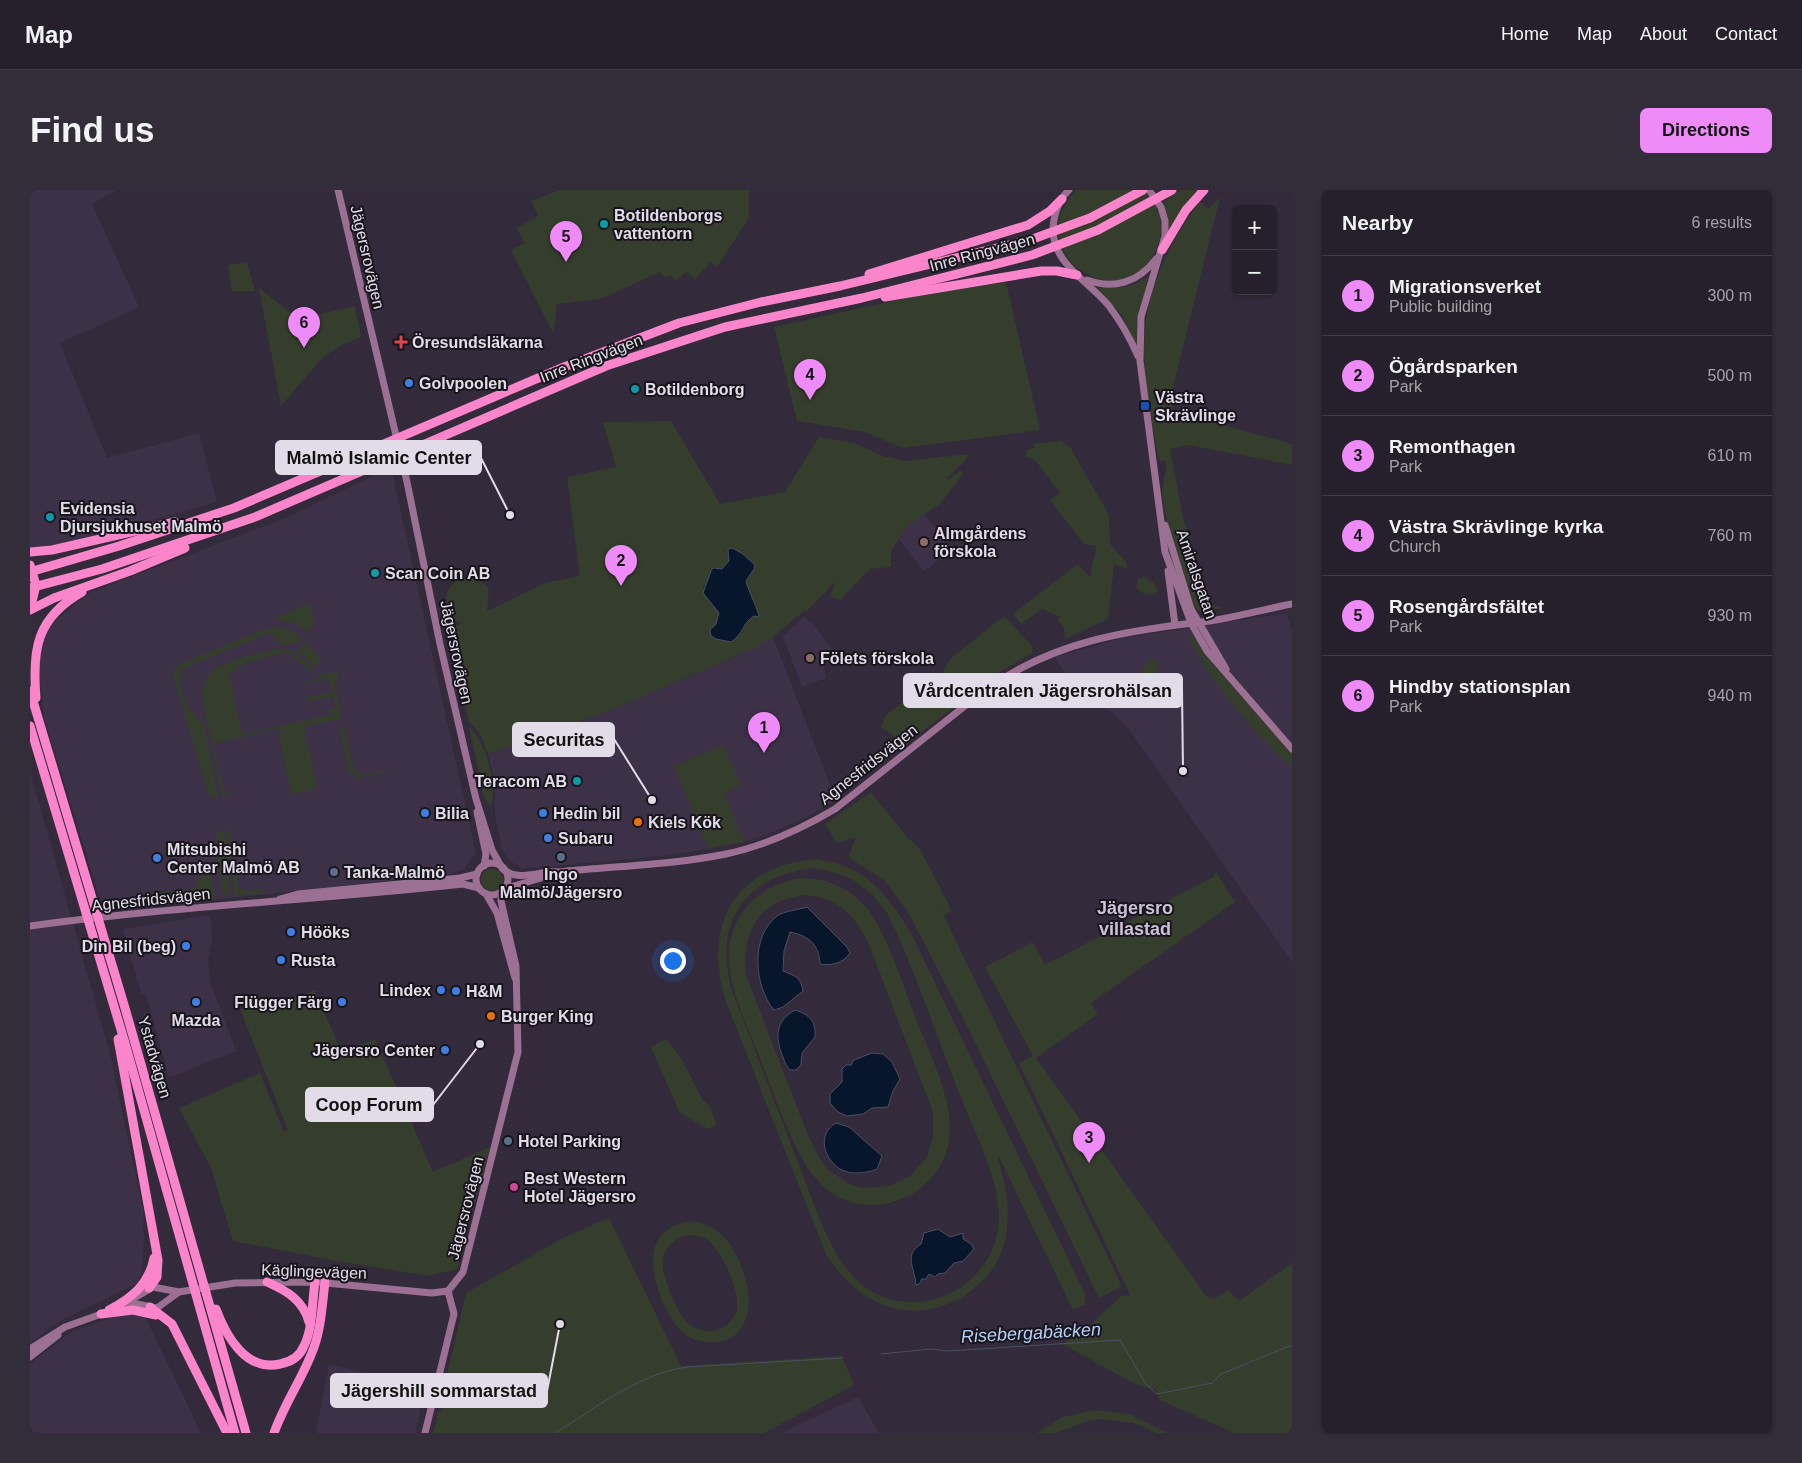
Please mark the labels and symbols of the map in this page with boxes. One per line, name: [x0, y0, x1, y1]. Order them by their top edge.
street label: Jägersrovägen: [347, 204, 388, 311]
place label: Botildenborgs vattentorn: [614, 207, 723, 242]
marker: Botildenborgs vattentorn: [598, 218, 610, 230]
pin: 5: [550, 221, 582, 262]
street label: Inre Ringvägen: [928, 230, 1037, 275]
pin: 6: [288, 307, 320, 348]
street label: Inre Ringvägen: [537, 331, 645, 386]
place label: Öresundsläkarna: [412, 333, 543, 351]
marker: Öresundsläkarna: [394, 335, 408, 349]
pin: 4: [794, 359, 826, 400]
place label: Golvpoolen: [419, 375, 507, 392]
marker: Golvpoolen: [403, 377, 415, 389]
place label: Botildenborg: [645, 381, 745, 398]
marker: Botildenborg: [629, 383, 641, 395]
place label: Västra Skrävlinge: [1155, 389, 1236, 424]
marker: Västra Skrävlinge: [1139, 400, 1151, 412]
callout: Malmö Islamic Center: [276, 441, 481, 474]
text: Malmö Islamic Center: [286, 448, 472, 468]
place label: Evidensia Djursjukhuset Malmö: [60, 500, 222, 535]
marker: Evidensia Djursjukhuset Malmö: [44, 511, 56, 523]
place label: Almgårdens förskola: [934, 525, 1027, 560]
street label: Amiralsgatan: [1173, 527, 1220, 621]
marker: Almgårdens förskola: [918, 536, 930, 548]
pin: 2: [605, 545, 637, 586]
place label: Scan Coin AB: [385, 565, 490, 582]
marker: Scan Coin AB: [369, 567, 381, 579]
street label: Jägersrovägen: [437, 599, 476, 706]
place label: Fölets förskola: [820, 650, 934, 667]
marker: Fölets förskola: [804, 652, 816, 664]
callout: Vårdcentralen Jägersrohälsan: [904, 674, 1182, 707]
text: Vårdcentralen Jägersrohälsan: [914, 681, 1172, 701]
pin: 1: [748, 712, 780, 753]
street label: Agnesfridsvägen: [816, 721, 921, 808]
callout: Securitas: [513, 723, 614, 756]
text: Securitas: [523, 730, 605, 750]
place label: Teracom AB: [475, 773, 567, 790]
marker: Teracom AB: [571, 775, 583, 787]
place label: Bilia: [435, 805, 469, 822]
place label: Hedin bil: [553, 805, 621, 822]
marker: Bilia: [419, 807, 431, 819]
marker: Hedin bil: [537, 807, 549, 819]
place label: Kiels Kök: [648, 814, 721, 831]
marker: Kiels Kök: [632, 816, 644, 828]
place label: Subaru: [558, 830, 613, 847]
marker: Subaru: [542, 832, 554, 844]
place label: Mitsubishi Center Malmö AB: [167, 841, 300, 876]
marker: Ingo Malmö/Jägersro: [555, 851, 567, 863]
marker: Mitsubishi Center Malmö AB: [151, 852, 163, 864]
place label: Tanka-Malmö: [344, 864, 445, 881]
marker: Tanka-Malmö: [328, 866, 340, 878]
place label: Ingo Malmö/Jägersro: [500, 866, 623, 901]
street label: Agnesfridsvägen: [91, 885, 211, 914]
district label: Jägersro villastad: [1097, 898, 1173, 939]
place label: Hööks: [301, 924, 350, 941]
marker: Hööks: [285, 926, 297, 938]
place label: Din Bil (beg): [82, 938, 176, 955]
marker: Din Bil (beg): [180, 940, 192, 952]
your location: [660, 948, 686, 974]
place label: Rusta: [291, 952, 336, 969]
marker: Rusta: [275, 954, 287, 966]
place label: Lindex: [379, 982, 431, 999]
place label: H&M: [466, 983, 502, 1000]
marker: Lindex: [435, 984, 447, 996]
marker: H&M: [450, 985, 462, 997]
place label: Flügger Färg: [234, 994, 332, 1011]
marker: Mazda: [190, 996, 202, 1008]
marker: Flügger Färg: [336, 996, 348, 1008]
place label: Burger King: [501, 1008, 593, 1025]
marker: Burger King: [485, 1010, 497, 1022]
place label: Mazda: [172, 1012, 221, 1029]
street label: Ystadvägen: [135, 1014, 174, 1100]
place label: Jägersro Center: [312, 1042, 435, 1059]
marker: Jägersro Center: [439, 1044, 451, 1056]
callout: Coop Forum: [306, 1088, 433, 1121]
text: Coop Forum: [316, 1095, 422, 1115]
pin: 3: [1073, 1122, 1105, 1163]
place label: Hotel Parking: [518, 1133, 621, 1150]
marker: Hotel Parking: [502, 1135, 514, 1147]
street label: Jägersrovägen: [444, 1155, 487, 1262]
place label: Best Western Hotel Jägersro: [524, 1170, 636, 1205]
marker: Best Western Hotel Jägersro: [508, 1181, 520, 1193]
street label: Käglingevägen: [261, 1261, 367, 1282]
water label: Risebergabäcken: [961, 1319, 1101, 1347]
callout: Jägershill sommarstad: [331, 1374, 547, 1407]
text: Jägershill sommarstad: [341, 1381, 537, 1401]

